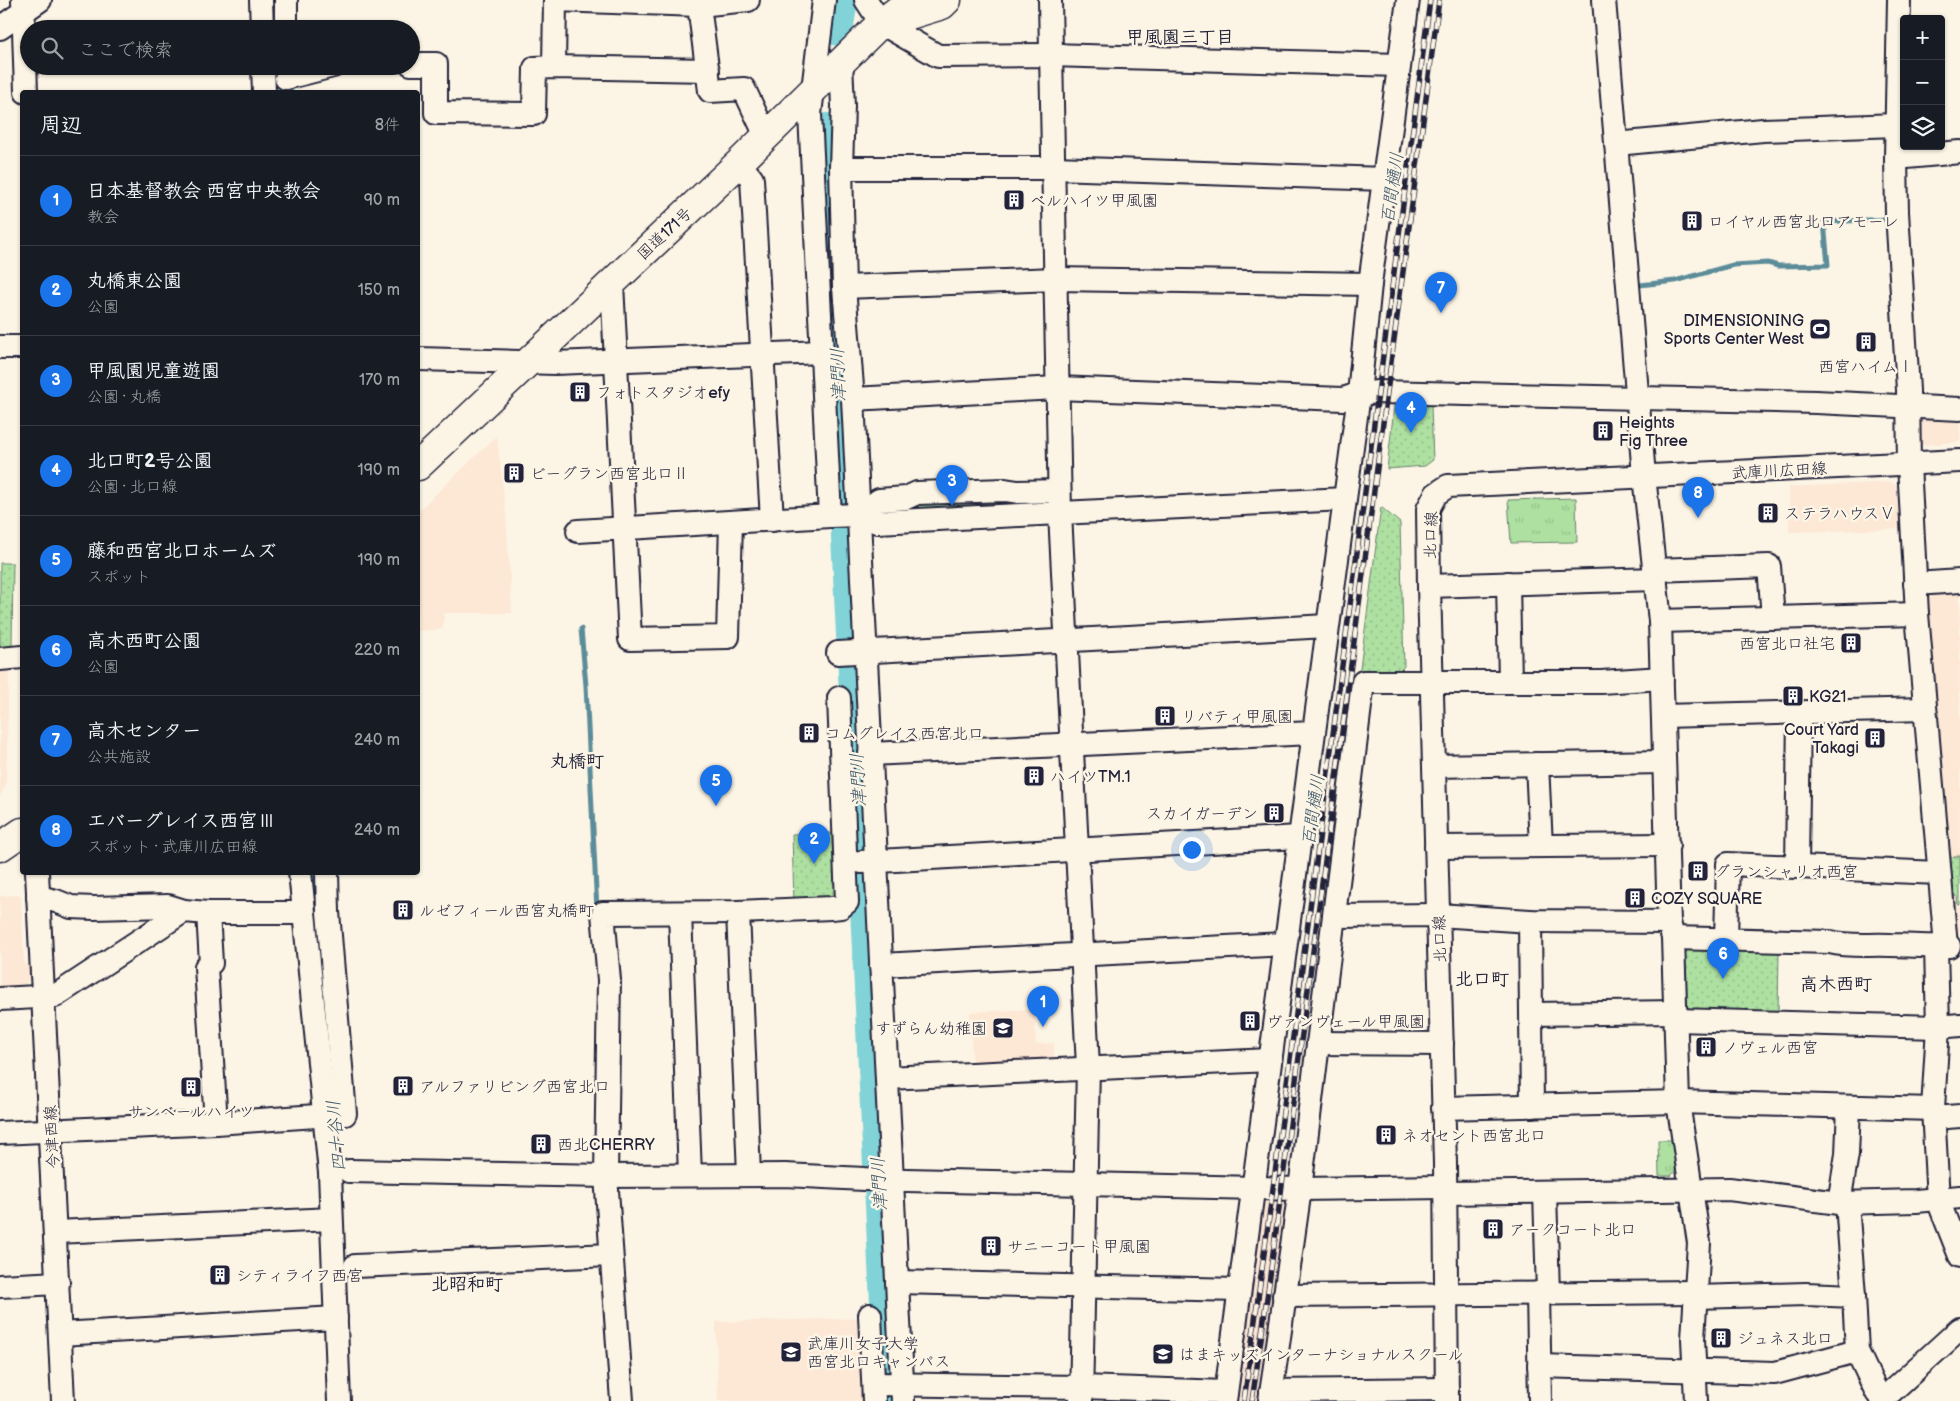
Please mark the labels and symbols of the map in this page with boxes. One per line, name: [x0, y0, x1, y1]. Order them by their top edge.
district label: 甲風園三丁目: [1126, 27, 1234, 48]
water label: 百間樋川: [1377, 151, 1408, 225]
building icon: ベルハイツ甲風園: [1002, 188, 1026, 212]
place label: ベルハイツ甲風園: [1030, 192, 1158, 211]
street label: 国道171号: [634, 204, 696, 264]
building icon: ロイヤル西宮北口アモーレ: [1680, 209, 1704, 233]
place label: ロイヤル西宮北口アモーレ: [1708, 213, 1899, 232]
pin: 7: [1425, 272, 1457, 313]
place label: DIMENSIONING Sports Center West: [1664, 312, 1804, 349]
sports icon: DIMENSIONING Sports Center West: [1808, 317, 1832, 341]
building icon: 西宮ハイムⅠ: [1854, 330, 1878, 354]
water label: 津門川: [827, 348, 850, 402]
place label: 西宮ハイムⅠ: [1818, 358, 1914, 377]
building icon: フォトスタジオefy: [568, 380, 592, 404]
place label: フォトスタジオefy: [596, 384, 731, 403]
pin: 4: [1395, 392, 1427, 433]
place label: Heights Fig Three: [1619, 414, 1688, 451]
building icon: Heights Fig Three: [1591, 419, 1615, 443]
street label: 武庫川広田線: [1731, 459, 1828, 483]
building icon: ビーグラン西宮北口Ⅱ: [502, 461, 526, 485]
place label: ビーグラン西宮北口Ⅱ: [530, 465, 689, 484]
pin: 3: [936, 465, 968, 506]
pin: 8: [1682, 477, 1714, 518]
building icon: ステラハウスⅤ: [1756, 501, 1780, 525]
place label: ステラハウスⅤ: [1784, 505, 1895, 524]
street label: 北口線: [1421, 511, 1442, 559]
building icon: 西宮北口社宅: [1839, 631, 1863, 655]
place label: 西宮北口社宅: [1739, 635, 1835, 654]
building icon: KG21: [1781, 684, 1805, 708]
place label: KG21: [1809, 688, 1847, 707]
building icon: リバティ甲風園: [1153, 704, 1177, 728]
place label: リバティ甲風園: [1181, 708, 1293, 727]
building icon: コムグレイス西宮北口: [797, 721, 821, 745]
place label: Court Yard Takagi: [1784, 721, 1859, 758]
place label: コムグレイス西宮北口: [825, 725, 984, 744]
building icon: Court Yard Takagi: [1863, 726, 1887, 750]
district label: 丸橋町: [550, 751, 604, 772]
water label: 津門川: [847, 752, 870, 807]
building icon: ハイツTM.1: [1022, 764, 1046, 788]
pin: 5: [700, 765, 732, 806]
place label: ハイツTM.1: [1050, 768, 1131, 787]
water label: 百間樋川: [1298, 773, 1329, 847]
building icon: スカイガーデン: [1262, 801, 1286, 825]
place label: スカイガーデン: [1146, 805, 1258, 824]
pin: 2: [798, 823, 830, 864]
your location: [1179, 837, 1205, 863]
building icon: グランシャリオ西宮: [1686, 859, 1710, 883]
place label: グランシャリオ西宮: [1714, 863, 1858, 882]
building icon: COZY SQUARE: [1623, 886, 1647, 910]
place label: COZY SQUARE: [1651, 890, 1762, 909]
building icon: ルゼフィール西宮丸橋町: [391, 898, 415, 922]
place label: ルゼフィール西宮丸橋町: [419, 902, 594, 921]
street label: 北口線: [1430, 915, 1451, 963]
pin: 6: [1707, 938, 1739, 979]
district label: 北口町: [1455, 969, 1509, 990]
district label: 高木西町: [1800, 974, 1872, 995]
pin: 1: [1027, 986, 1059, 1027]
building icon: ヴァンヴェール甲風園: [1238, 1009, 1262, 1033]
place label: ヴァンヴェール甲風園: [1266, 1013, 1425, 1032]
school or university icon: すずらん幼稚園: [991, 1016, 1015, 1040]
place label: すずらん幼稚園: [875, 1020, 987, 1039]
building icon: ノヴェル西宮: [1694, 1035, 1718, 1059]
place label: ノヴェル西宮: [1722, 1039, 1818, 1058]
building icon: アルファリビング西宮北口: [391, 1074, 415, 1098]
building icon: サンベールハイツ: [179, 1075, 203, 1099]
place label: アルファリビング西宮北口: [419, 1078, 610, 1097]
water label: 四十谷川: [323, 1099, 350, 1173]
place label: サンベールハイツ: [127, 1103, 255, 1122]
street label: 今津西線: [41, 1104, 64, 1169]
building icon: ネオセント西宮北口: [1374, 1123, 1398, 1147]
place label: ネオセント西宮北口: [1402, 1127, 1546, 1146]
building icon: 西北CHERRY: [529, 1132, 553, 1156]
place label: 西北CHERRY: [557, 1136, 655, 1155]
water label: 津門川: [868, 1156, 891, 1211]
building icon: アークコート北口: [1481, 1217, 1505, 1241]
place label: アークコート北口: [1509, 1221, 1636, 1240]
building icon: サニーコート甲風園: [979, 1234, 1003, 1258]
place label: サニーコート甲風園: [1007, 1238, 1151, 1257]
building icon: シティライフ西宮: [208, 1263, 232, 1287]
place label: シティライフ西宮: [236, 1267, 363, 1286]
district label: 北昭和町: [431, 1274, 503, 1295]
building icon: ジュネス北口: [1709, 1326, 1733, 1350]
place label: ジュネス北口: [1737, 1330, 1833, 1349]
place label: 武庫川女子大学 西宮北口キャンパス: [807, 1335, 950, 1372]
school or university icon: 武庫川女子大学 西宮北口キャンパス: [779, 1340, 803, 1364]
school or university icon: はまキッズインターナショナルスクール: [1151, 1342, 1175, 1366]
place label: はまキッズインターナショナルスクール: [1179, 1346, 1464, 1365]

